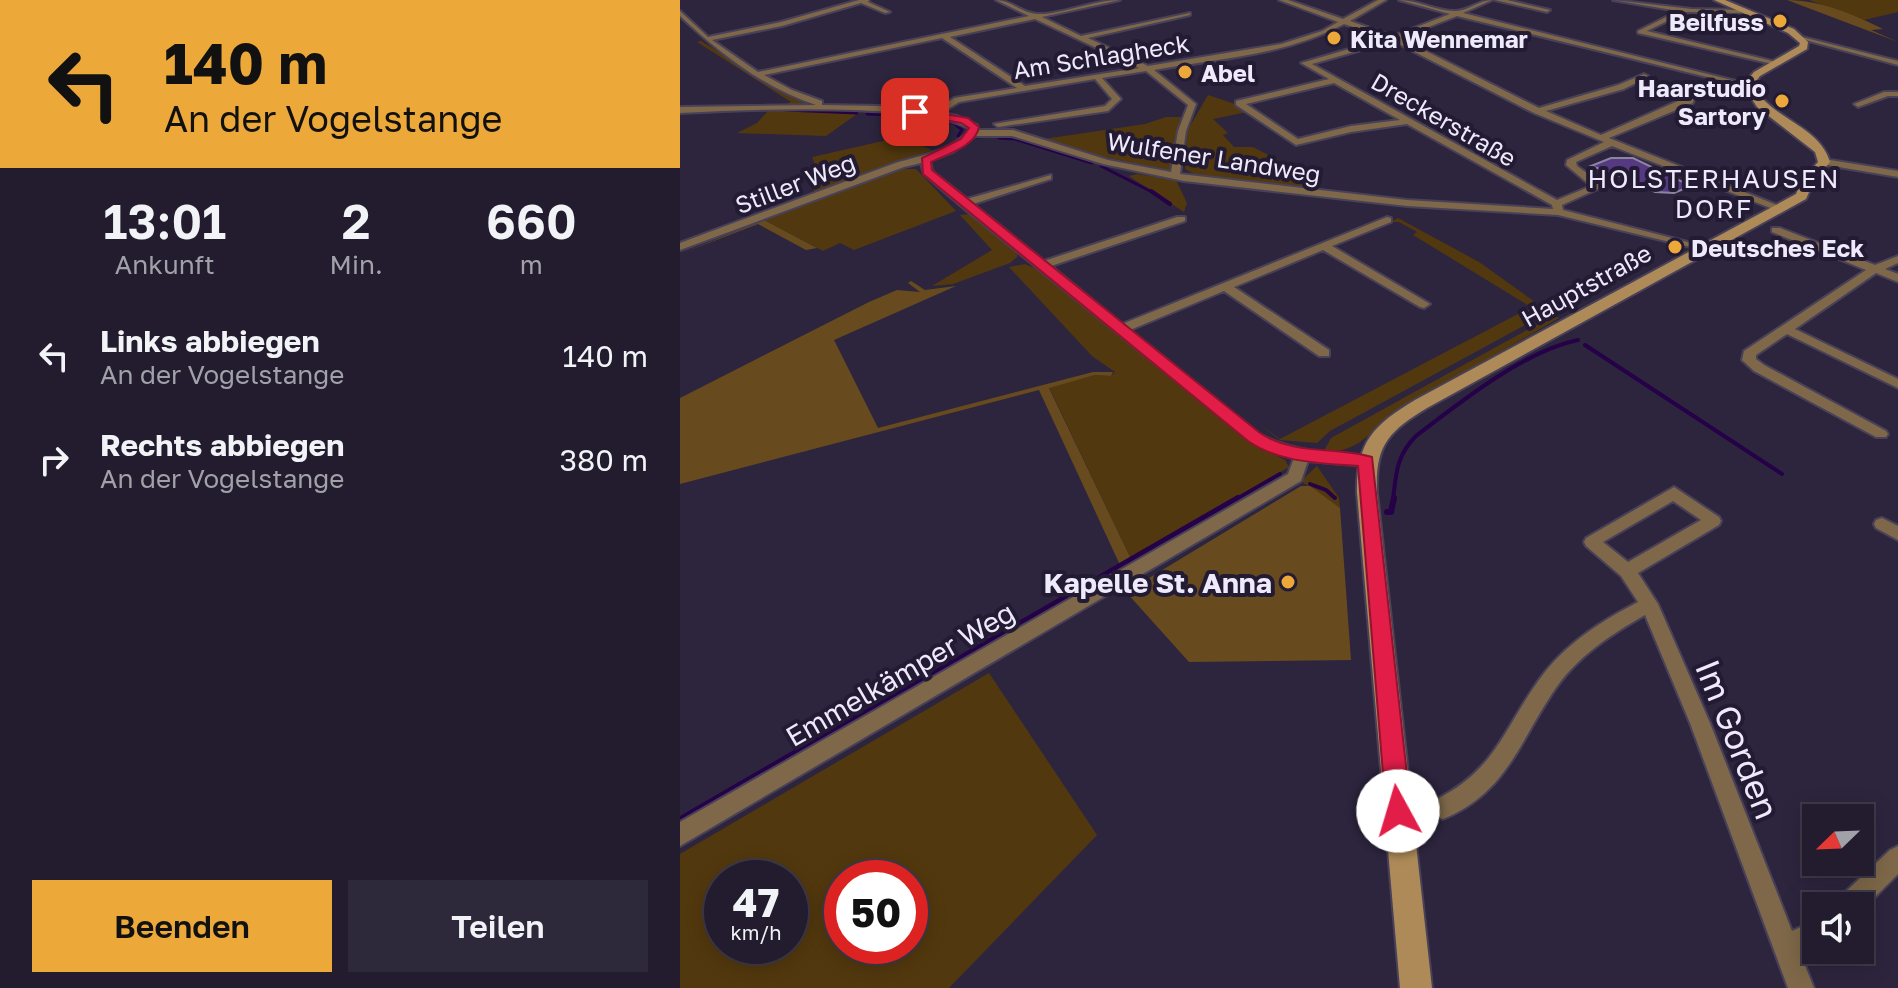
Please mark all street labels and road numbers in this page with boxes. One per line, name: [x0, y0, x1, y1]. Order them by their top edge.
street label: Am Schlagheck: [1011, 28, 1191, 84]
street label: Dreckerstraße: [1367, 66, 1521, 172]
street label: Wulfener Landweg: [1105, 126, 1323, 188]
street label: Stiller Weg: [731, 147, 859, 219]
street label: Hauptstraße: [1516, 238, 1656, 332]
street label: Emmelkämper Weg: [780, 595, 1020, 753]
street label: Im Gorden: [1688, 654, 1788, 824]

